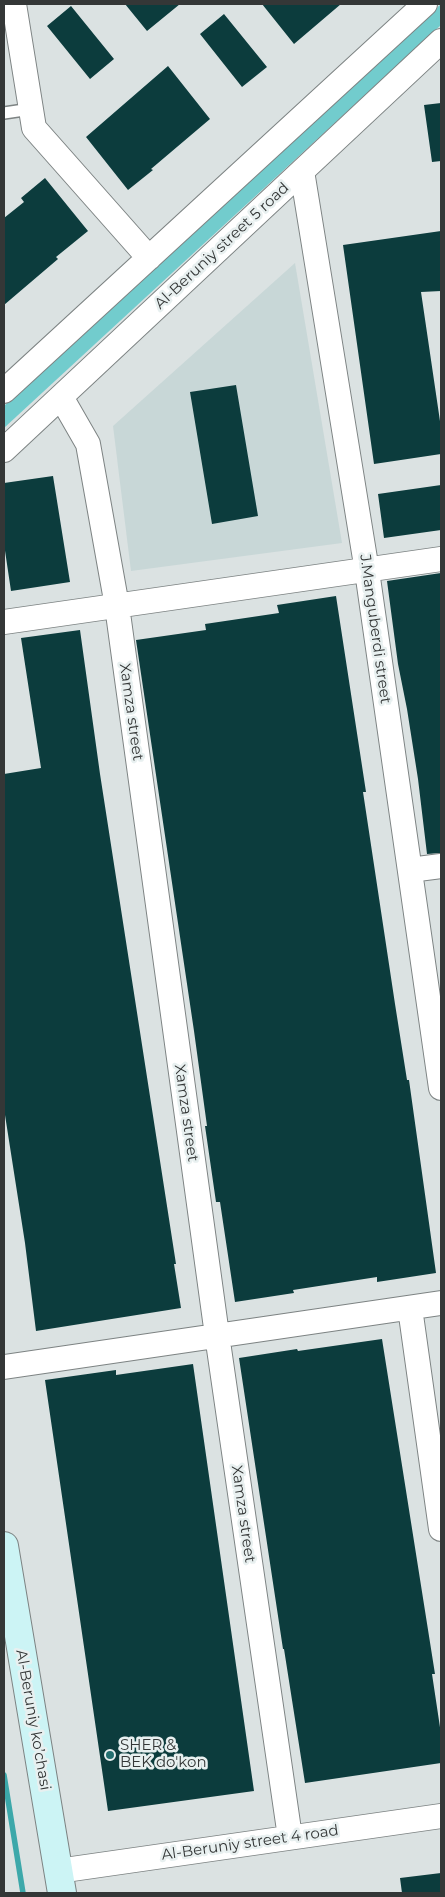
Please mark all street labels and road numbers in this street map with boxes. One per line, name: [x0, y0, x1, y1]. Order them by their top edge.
street label: Al-Beruniy street 5 road: [151, 179, 293, 313]
street label: J.Manguberdi street: [356, 553, 394, 705]
street label: Xamza street: [115, 662, 147, 762]
street label: Xamza street: [170, 1063, 202, 1163]
street label: Xamza street: [227, 1464, 259, 1564]
street label: Al-Beruniy ko’chasi: [12, 1648, 54, 1792]
street label: Al-Beruniy street 4 road: [160, 1822, 340, 1864]

